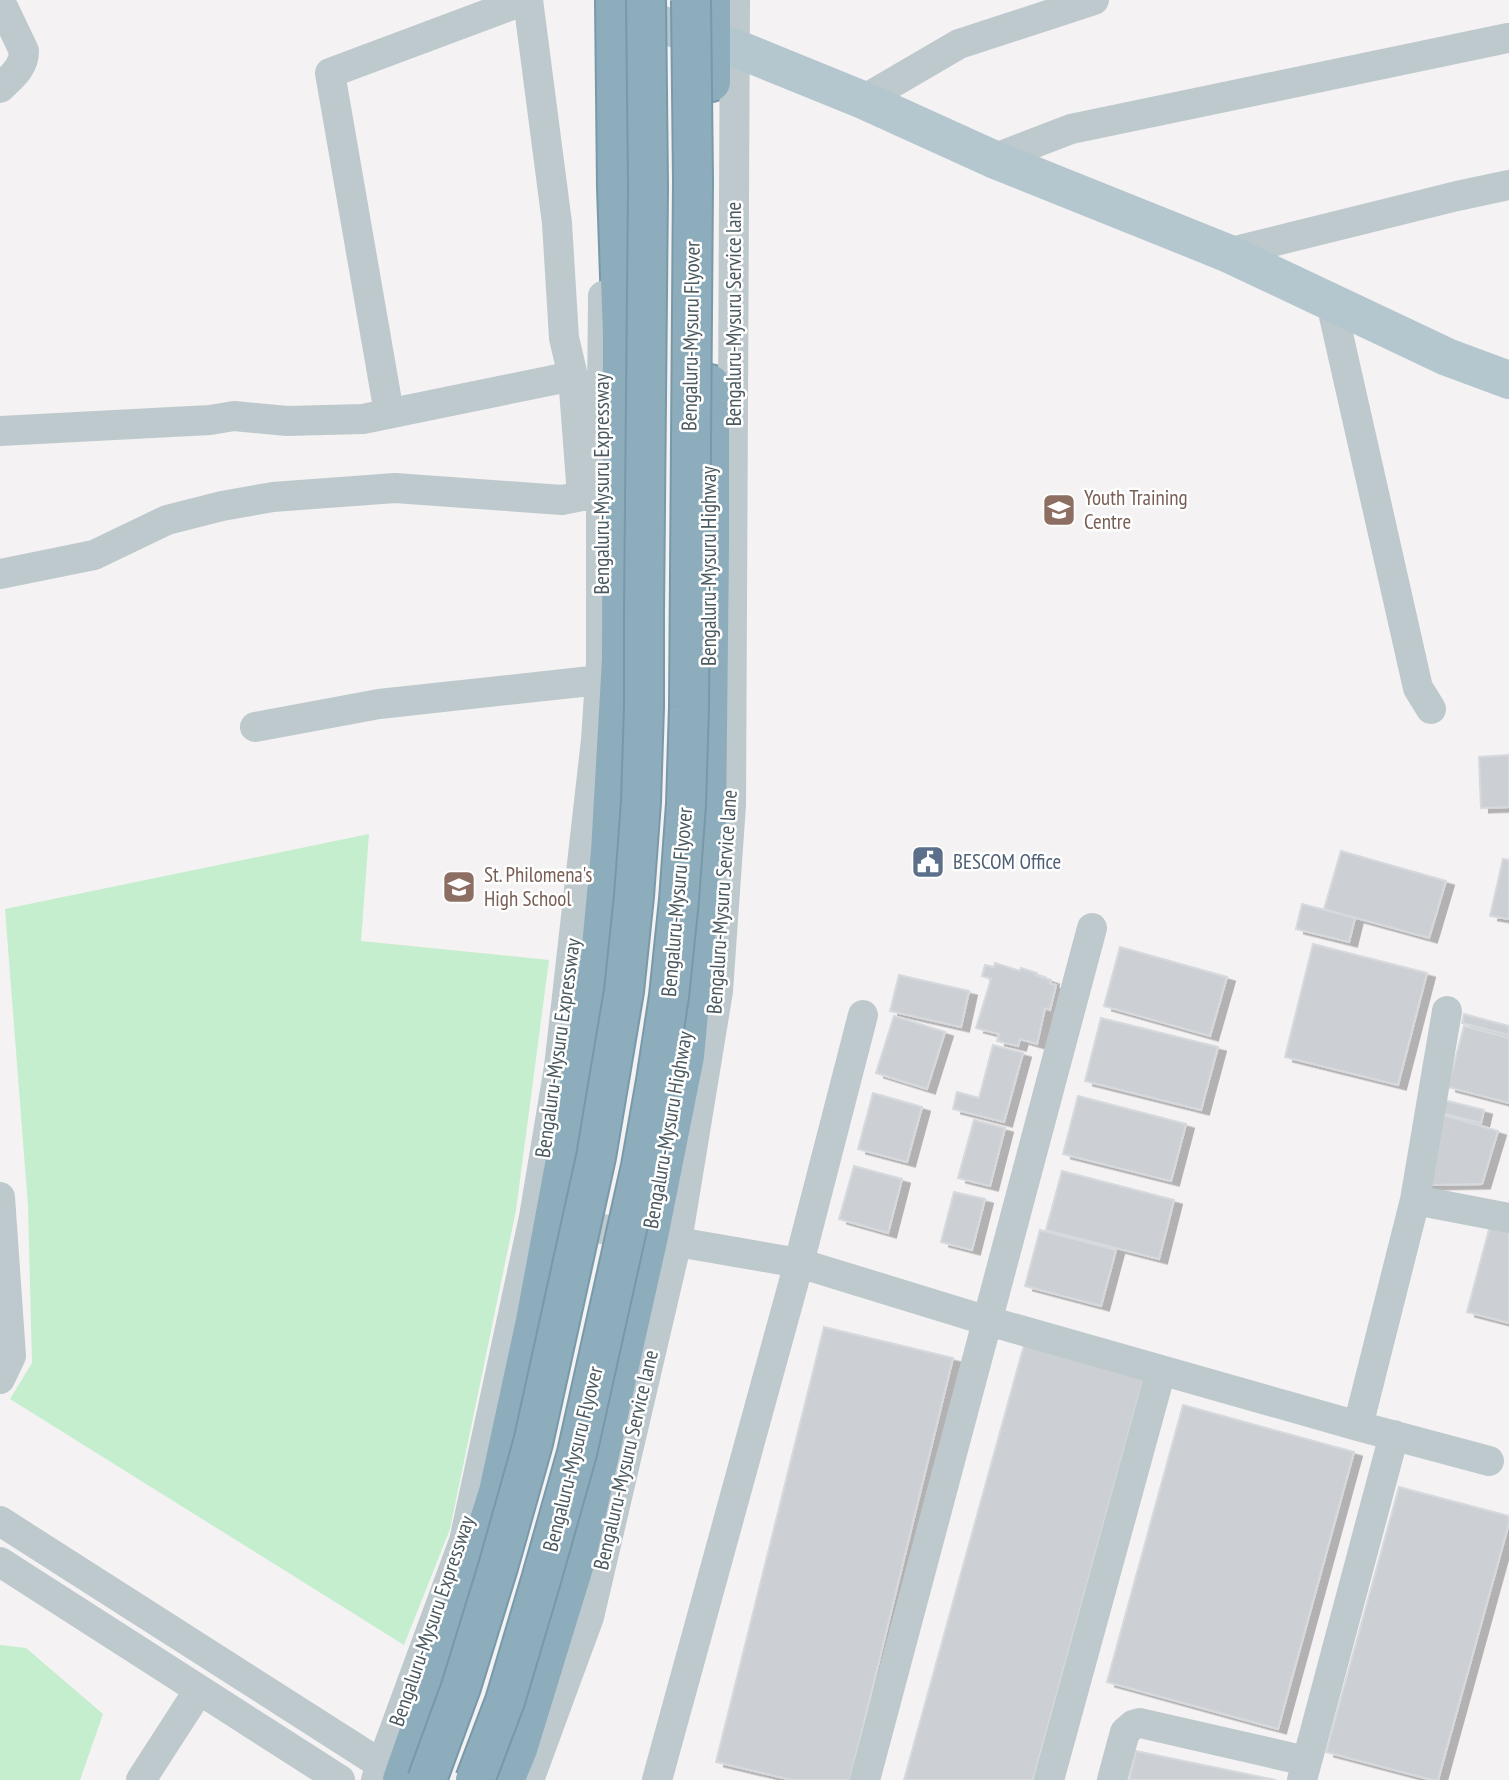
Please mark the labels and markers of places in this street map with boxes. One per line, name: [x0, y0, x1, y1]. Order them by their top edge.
place label: Youth Training Centre: [1084, 484, 1188, 535]
school or university icon: Youth Training Centre: [1040, 491, 1078, 529]
public building icon: BESCOM Office: [909, 843, 947, 881]
place label: BESCOM Office: [953, 848, 1061, 875]
place label: St. Philomena's High School: [484, 861, 592, 912]
school or university icon: St. Philomena's High School: [440, 868, 478, 906]

